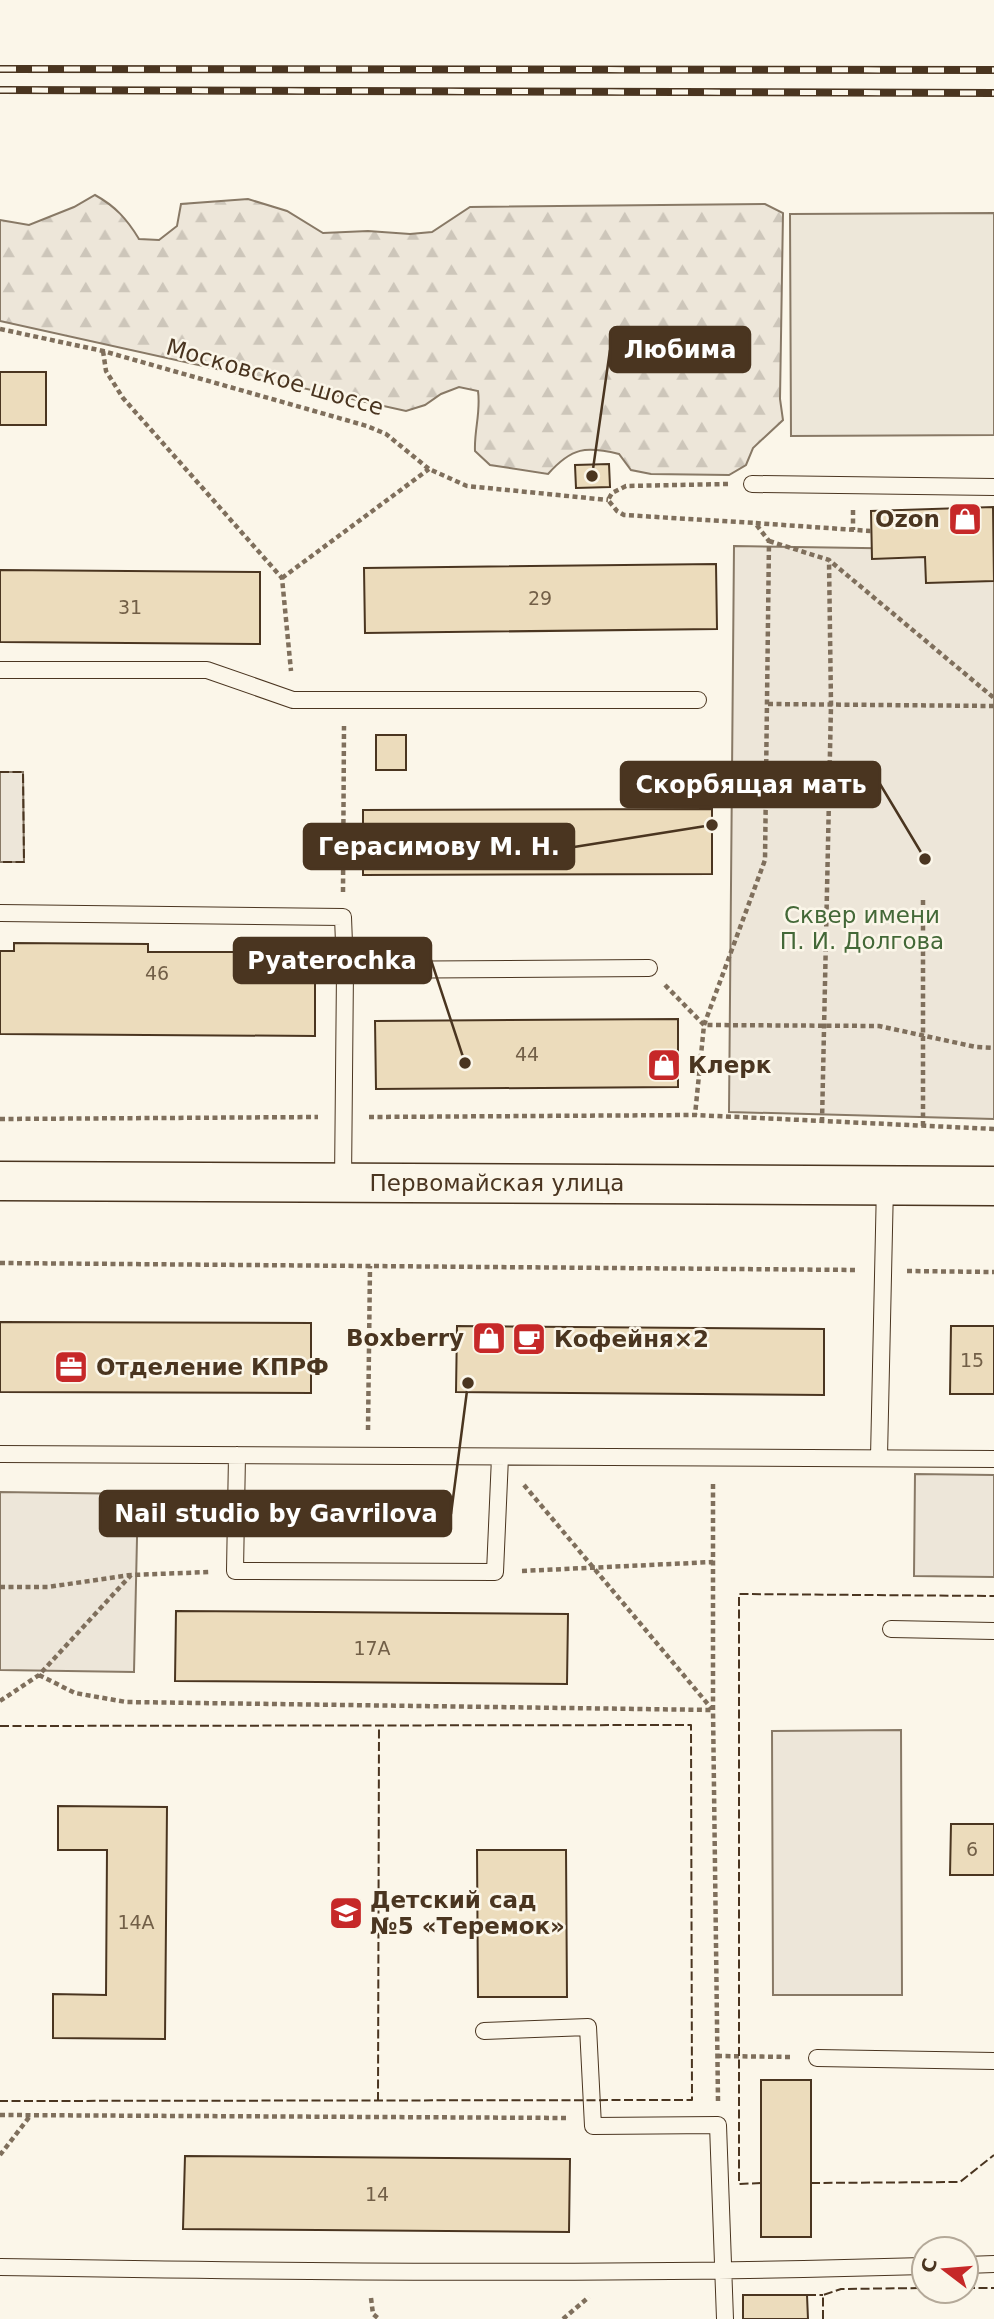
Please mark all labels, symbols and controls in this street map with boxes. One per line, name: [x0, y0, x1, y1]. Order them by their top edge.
callout: Любима: [610, 327, 750, 372]
street label: Московское шоссе: [163, 334, 387, 420]
text: Любима: [624, 336, 736, 364]
shop icon: Ozon: [946, 500, 984, 538]
place label: Ozon: [875, 506, 940, 532]
house number: 29: [528, 587, 552, 609]
house number: 31: [118, 596, 142, 618]
callout: Скорбящая мать: [621, 762, 880, 807]
text: Скорбящая мать: [635, 771, 867, 799]
callout: Герасимову М. Н.: [304, 824, 574, 869]
text: Герасимову М. Н.: [318, 833, 560, 861]
park label: Сквер имени П. И. Долгова: [780, 902, 944, 954]
callout: Pyaterochka: [234, 938, 431, 983]
text: Pyaterochka: [247, 947, 417, 975]
house number: 46: [145, 962, 169, 984]
house number: 44: [515, 1043, 539, 1065]
shop icon: Клерк: [645, 1046, 683, 1084]
place label: Клерк: [688, 1052, 772, 1078]
street label: Первомайская улица: [370, 1170, 624, 1196]
shop icon: Boxberry: [470, 1319, 508, 1357]
cafe icon: Кофейня×2: [510, 1320, 548, 1358]
place label: Boxberry: [346, 1325, 464, 1351]
place label: Кофейня×2: [554, 1326, 709, 1352]
office icon: Отделение КПРФ: [52, 1348, 90, 1386]
house number: 15: [960, 1349, 984, 1371]
place label: Отделение КПРФ: [96, 1354, 329, 1380]
callout: Nail studio by Gavrilova: [100, 1491, 451, 1536]
text: Nail studio by Gavrilova: [114, 1500, 438, 1528]
house number: 17А: [353, 1637, 391, 1659]
house number: 6: [966, 1838, 978, 1860]
place label: Детский сад №5 «Теремок»: [370, 1887, 565, 1939]
school or university icon: Детский сад №5 «Теремок»: [327, 1894, 365, 1932]
house number: 14А: [117, 1911, 155, 1933]
house number: 14: [365, 2183, 389, 2205]
north arrow: [910, 2235, 980, 2305]
text: С: [916, 2256, 941, 2275]

